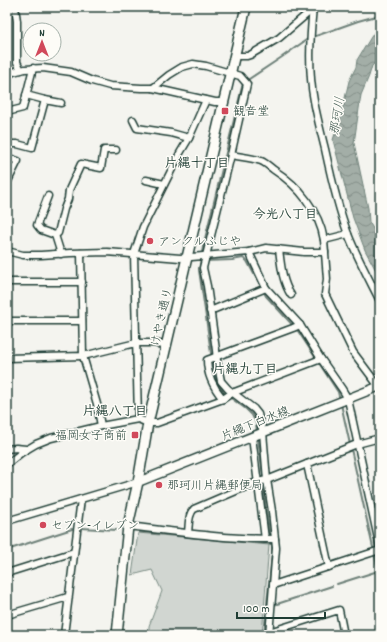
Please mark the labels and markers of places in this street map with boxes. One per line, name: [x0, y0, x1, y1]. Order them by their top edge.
place label: 観音堂: [233, 104, 269, 121]
marker: 観音堂: [220, 106, 230, 116]
place label: アンクルふじや: [158, 234, 241, 251]
marker: アンクルふじや: [145, 236, 155, 246]
place label: 福岡女子商前: [55, 428, 127, 445]
marker: 福岡女子商前: [130, 430, 140, 440]
place label: 那珂川片縄郵便局: [167, 478, 263, 495]
marker: 那珂川片縄郵便局: [154, 480, 164, 490]
place label: セブン-イレブン: [51, 518, 139, 535]
marker: セブン-イレブン: [38, 520, 48, 530]

